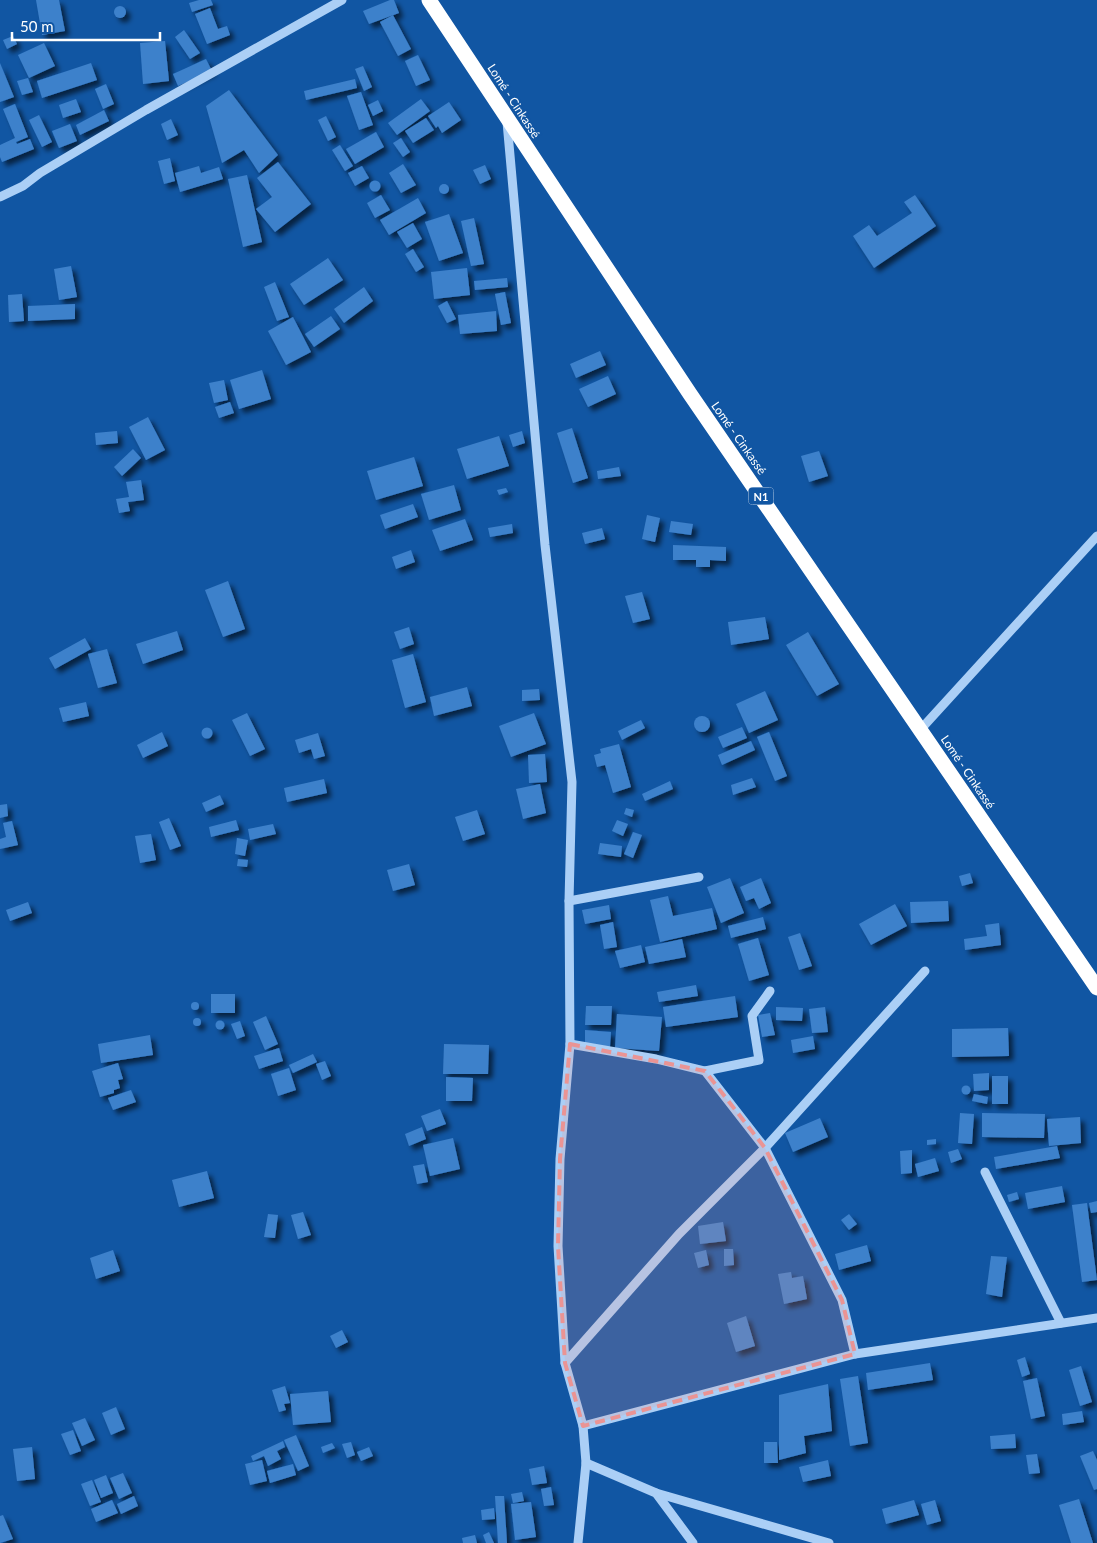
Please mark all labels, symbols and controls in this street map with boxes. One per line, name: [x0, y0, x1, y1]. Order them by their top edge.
scale bar: [12, 10, 160, 42]
text: 50 m: [20, 17, 54, 35]
street label: Lomé - Cinkassé: [484, 61, 544, 141]
street label: Lomé - Cinkassé: [708, 399, 770, 477]
road number: N1: [748, 488, 774, 504]
street label: Lomé - Cinkassé: [938, 732, 998, 812]

